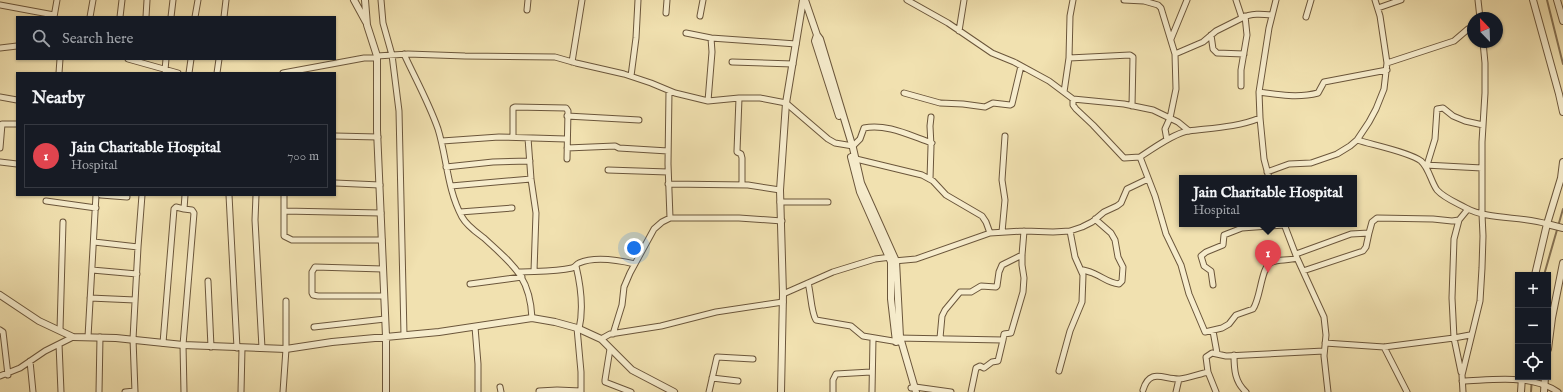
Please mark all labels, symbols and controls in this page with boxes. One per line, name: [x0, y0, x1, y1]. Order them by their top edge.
north arrow: [1467, 12, 1503, 48]
search box: [16, 16, 336, 60]
icon: search: [30, 27, 52, 49]
text: Search here: [62, 29, 133, 48]
text: Nearby: [32, 88, 85, 109]
text: Jain Charitable Hospital: [71, 138, 221, 157]
text: 1: [44, 148, 48, 165]
text: 700 m: [287, 148, 319, 165]
text: Hospital: [71, 157, 118, 174]
popup: [1179, 175, 1357, 227]
text: Jain Charitable Hospital: [1193, 183, 1343, 202]
text: Hospital: [1193, 202, 1240, 219]
your location: [624, 238, 644, 258]
pin: 1: [1255, 240, 1281, 273]
map controls: [1515, 272, 1551, 380]
button: +: [1515, 272, 1551, 308]
button: −: [1515, 308, 1551, 344]
button: locate: [1515, 344, 1551, 380]

